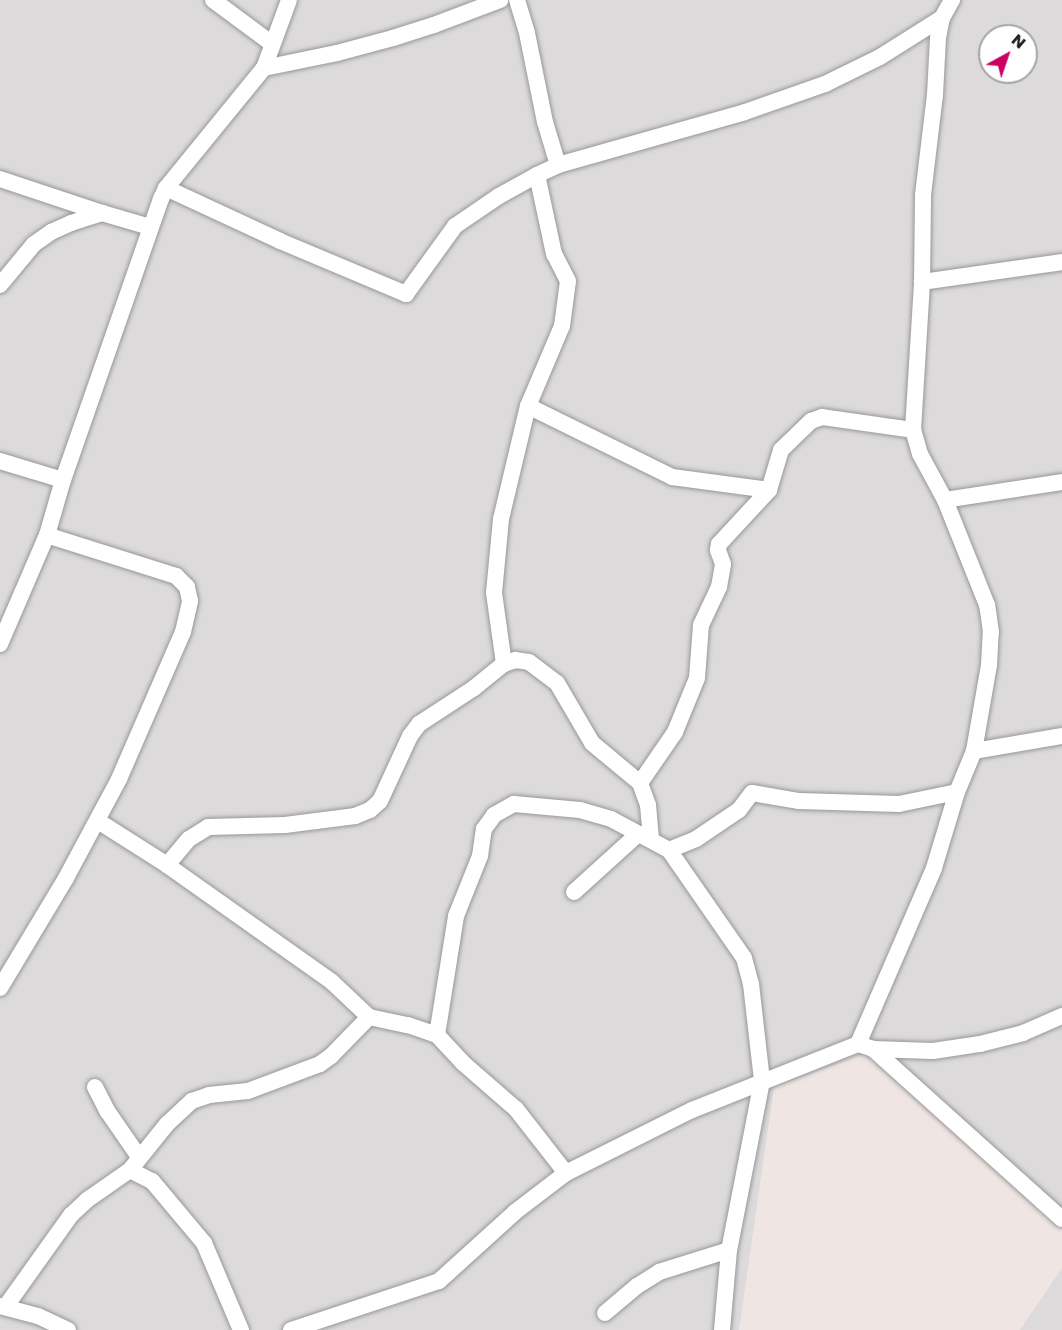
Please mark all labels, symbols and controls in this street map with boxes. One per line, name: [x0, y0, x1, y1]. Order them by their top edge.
north arrow: [978, 24, 1038, 84]
text: N: [1007, 29, 1031, 54]

